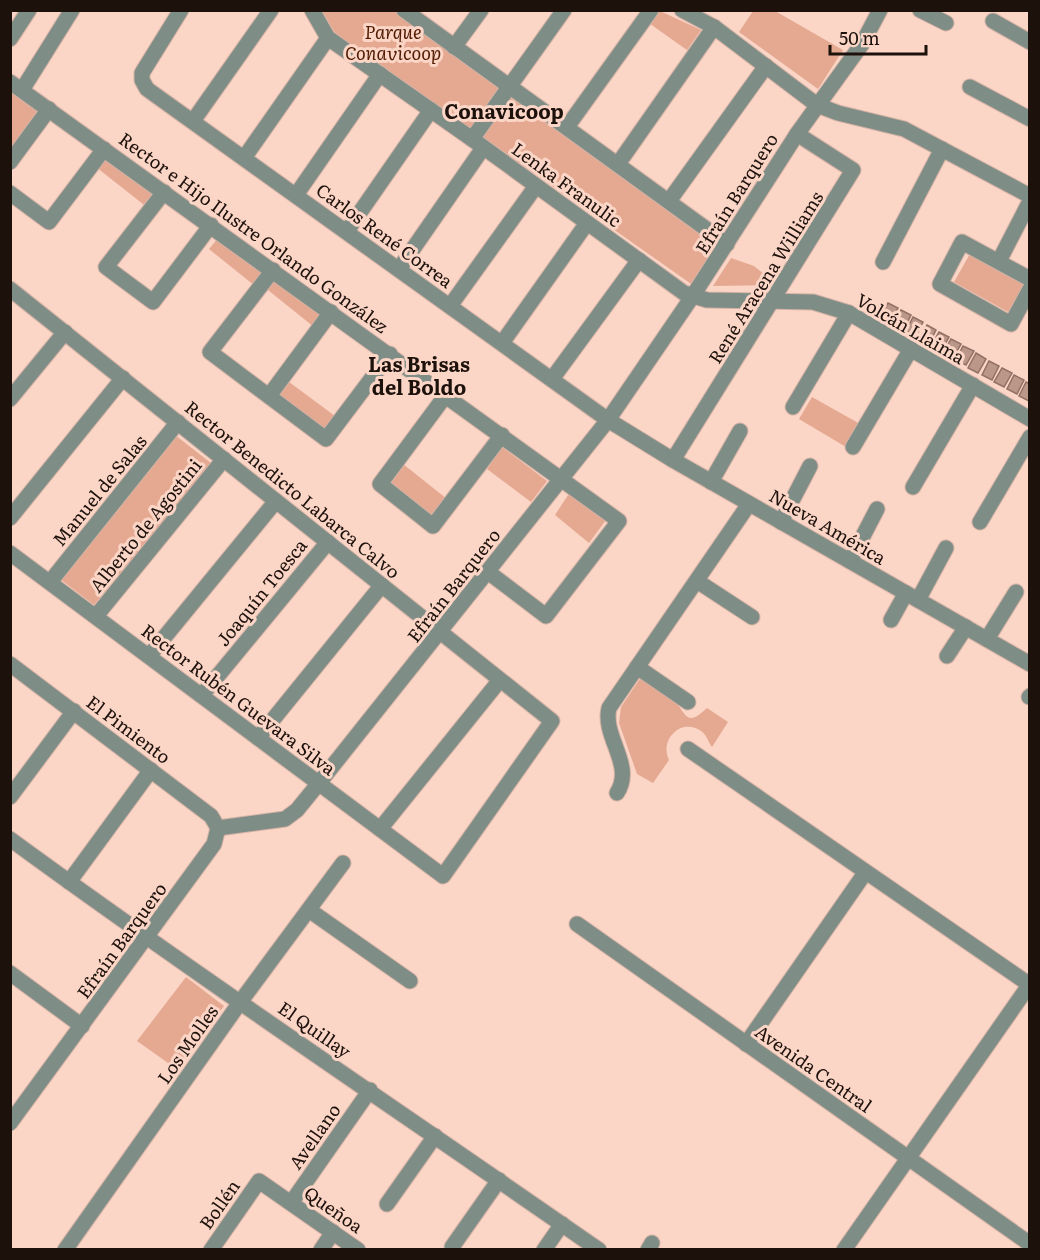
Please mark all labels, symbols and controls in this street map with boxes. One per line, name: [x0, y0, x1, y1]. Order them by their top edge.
park label: Parque Conavicoop: [345, 18, 441, 66]
scale bar: [830, 18, 926, 56]
text: 50 m: [839, 24, 880, 51]
district label: Conavicoop: [444, 95, 564, 125]
street label: Rector e Hijo Ilustre Orlando González: [114, 125, 394, 339]
street label: Efraín Barquero: [688, 127, 784, 259]
street label: Lenka Franulic: [507, 135, 627, 233]
street label: Carlos René Correa: [311, 176, 459, 294]
street label: René Aracena Williams: [701, 185, 829, 369]
street label: Volcán Llaima: [852, 286, 971, 370]
district label: Las Brisas del Boldo: [368, 348, 470, 401]
street label: Rector Benedicto Labarca Calvo: [180, 394, 406, 584]
street label: Manuel de Salas: [46, 428, 152, 552]
street label: Alberto de Agostini: [82, 452, 208, 598]
street label: Nueva América: [764, 482, 892, 571]
street label: Efraín Barquero: [400, 522, 506, 648]
street label: Joaquín Toesca: [209, 532, 313, 652]
street label: Rector Rubén Guevara Silva: [136, 617, 342, 781]
street label: El Pimiento: [81, 688, 177, 770]
street label: Efraín Barquero: [70, 876, 172, 1004]
street label: El Quillay: [273, 994, 357, 1064]
street label: Los Molles: [150, 999, 224, 1089]
street label: Avenida Central: [750, 1018, 878, 1118]
street label: Avellano: [281, 1098, 347, 1174]
street label: Bollén: [192, 1174, 246, 1234]
street label: Queñoa: [299, 1179, 369, 1239]

